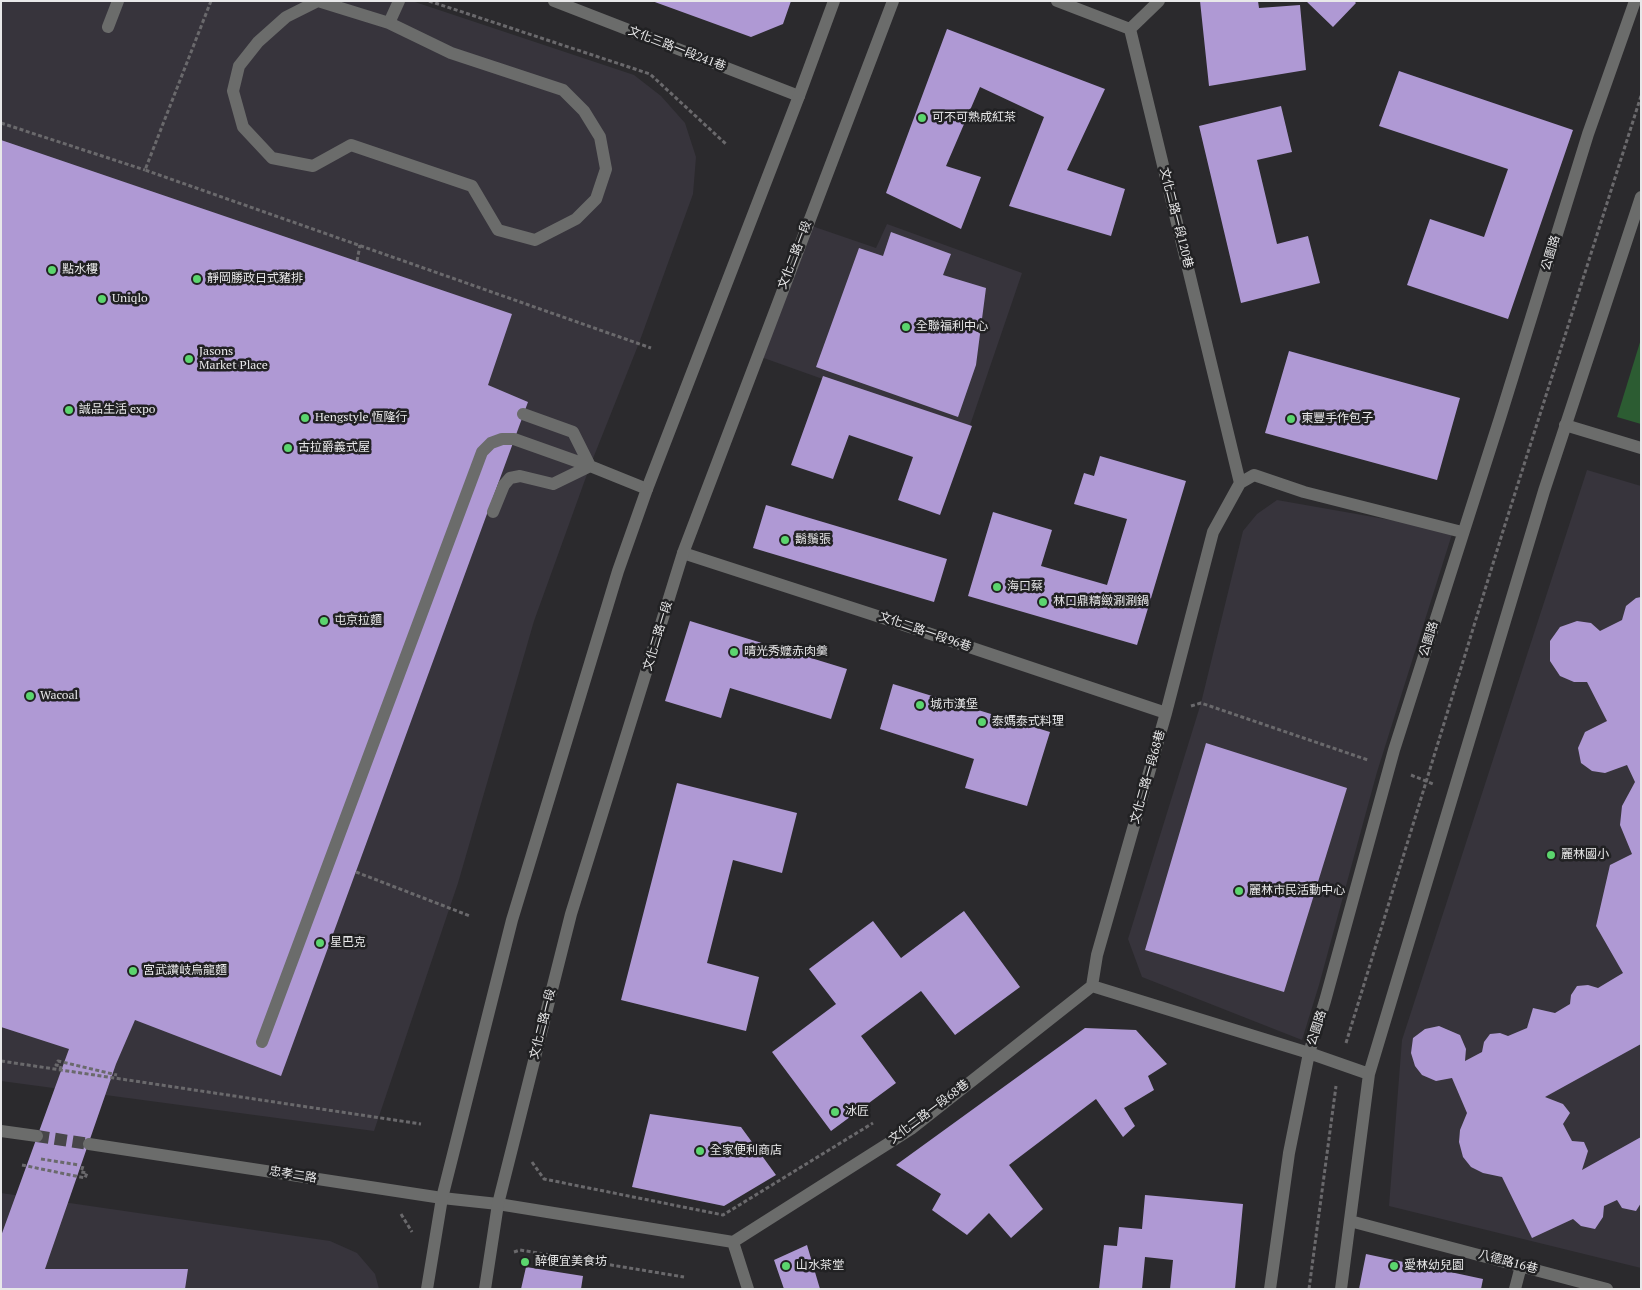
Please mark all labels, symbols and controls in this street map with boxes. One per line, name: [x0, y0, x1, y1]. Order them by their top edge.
street label: 文化三路一段241巷: [626, 24, 728, 74]
place label: 可不可熟成紅茶: [932, 111, 1016, 125]
marker: 可不可熟成紅茶: [916, 112, 928, 124]
street label: 文化二路一段120巷: [1157, 166, 1195, 270]
street label: 文化二路一段: [775, 219, 815, 291]
street label: 公園路: [1539, 234, 1563, 272]
place label: 點水樓: [62, 263, 98, 277]
marker: 點水樓: [46, 264, 58, 276]
place label: 靜岡勝政日式豬排: [207, 272, 303, 286]
marker: 靜岡勝政日式豬排: [191, 273, 203, 285]
place label: Uniqlo: [112, 292, 148, 306]
marker: Uniqlo: [96, 293, 108, 305]
place label: 全聯福利中心: [916, 320, 988, 334]
marker: 全聯福利中心: [900, 321, 912, 333]
place label: Jasons Market Place: [199, 345, 268, 373]
marker: Jasons Market Place: [183, 353, 195, 365]
place label: 誠品生活 expo: [79, 403, 155, 417]
marker: 誠品生活 expo: [63, 404, 75, 416]
place label: Hengstyle 恆隆行: [315, 411, 407, 425]
marker: Hengstyle 恆隆行: [299, 412, 311, 424]
place label: 東豐手作包子: [1301, 412, 1373, 426]
marker: 東豐手作包子: [1285, 413, 1297, 425]
place label: 古拉爵義式屋: [298, 441, 370, 455]
marker: 古拉爵義式屋: [282, 442, 294, 454]
place label: 鬍鬚張: [795, 533, 831, 547]
marker: 鬍鬚張: [779, 534, 791, 546]
place label: 海口蔡: [1007, 580, 1043, 594]
marker: 海口蔡: [991, 581, 1003, 593]
place label: 林口鼎精緻涮涮鍋: [1053, 595, 1149, 609]
marker: 林口鼎精緻涮涮鍋: [1037, 596, 1049, 608]
street label: 文化二路一段: [641, 599, 675, 673]
street label: 文化二路一段96巷: [877, 609, 973, 655]
place label: 屯京拉麵: [334, 614, 382, 628]
marker: 屯京拉麵: [318, 615, 330, 627]
street label: 公園路: [1417, 620, 1441, 658]
place label: 晴光秀嬤赤肉羹: [744, 645, 828, 659]
marker: 晴光秀嬤赤肉羹: [728, 646, 740, 658]
place label: Wacoal: [40, 689, 78, 703]
marker: Wacoal: [24, 690, 36, 702]
place label: 城市漢堡: [930, 698, 978, 712]
marker: 城市漢堡: [914, 699, 926, 711]
place label: 泰媽泰式料理: [992, 715, 1064, 729]
marker: 泰媽泰式料理: [976, 716, 988, 728]
street label: 文化二路一段68巷: [1128, 728, 1168, 826]
place label: 麗林國小: [1561, 848, 1609, 862]
marker: 麗林國小: [1545, 849, 1557, 861]
place label: 麗林市民活動中心: [1249, 884, 1345, 898]
marker: 麗林市民活動中心: [1233, 885, 1245, 897]
place label: 星巴克: [330, 936, 366, 950]
marker: 星巴克: [314, 937, 326, 949]
place label: 宮武讚岐烏龍麵: [143, 964, 227, 978]
marker: 宮武讚岐烏龍麵: [127, 965, 139, 977]
street label: 文化二路一段: [527, 987, 559, 1061]
street label: 公園路: [1305, 1009, 1329, 1047]
street label: 文化二路一段68巷: [886, 1077, 972, 1147]
place label: 冰匠: [845, 1105, 869, 1119]
marker: 冰匠: [829, 1106, 841, 1118]
place label: 全家便利商店: [710, 1144, 782, 1158]
marker: 全家便利商店: [694, 1145, 706, 1157]
street label: 忠孝二路: [268, 1164, 318, 1186]
street label: 八德路16巷: [1477, 1247, 1539, 1277]
place label: 醉便宜美食坊: [535, 1255, 607, 1269]
marker: 醉便宜美食坊: [519, 1256, 531, 1268]
place label: 山水茶堂: [796, 1259, 844, 1273]
place label: 愛林幼兒園: [1404, 1259, 1464, 1273]
marker: 山水茶堂: [780, 1260, 792, 1272]
marker: 愛林幼兒園: [1388, 1260, 1400, 1272]

